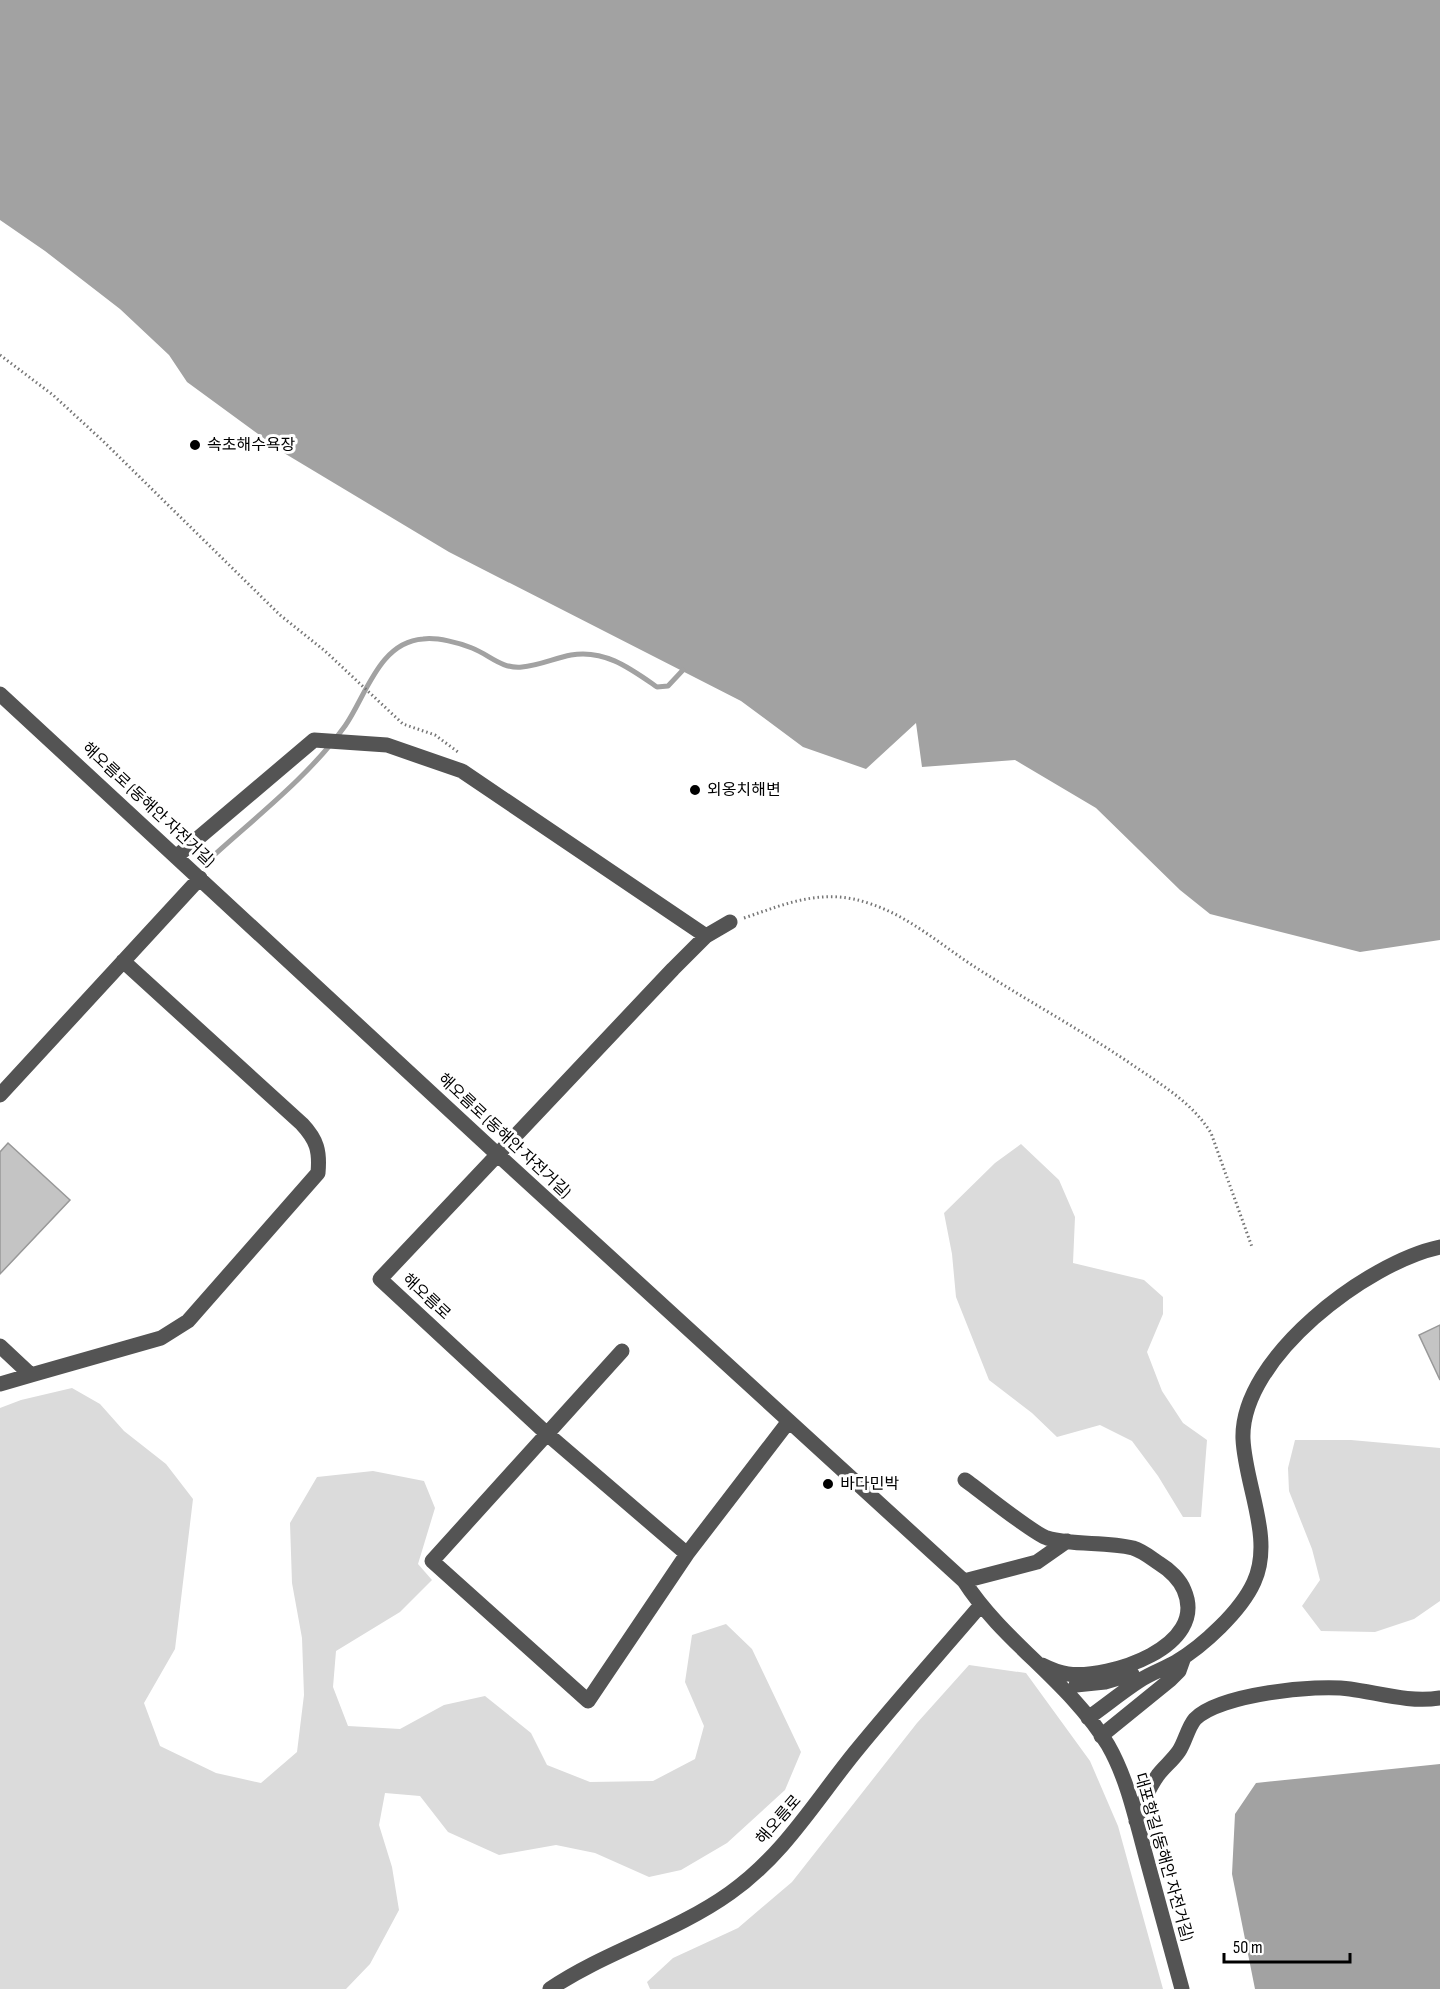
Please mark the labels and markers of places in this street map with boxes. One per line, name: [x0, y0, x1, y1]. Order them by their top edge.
place label: 속초해수욕장: [207, 436, 296, 455]
marker: 속초해수욕장: [188, 438, 202, 452]
place label: 외옹치해변: [707, 781, 781, 800]
marker: 외옹치해변: [688, 783, 702, 797]
place label: 바다민박: [840, 1475, 899, 1494]
marker: 바다민박: [821, 1477, 835, 1491]

